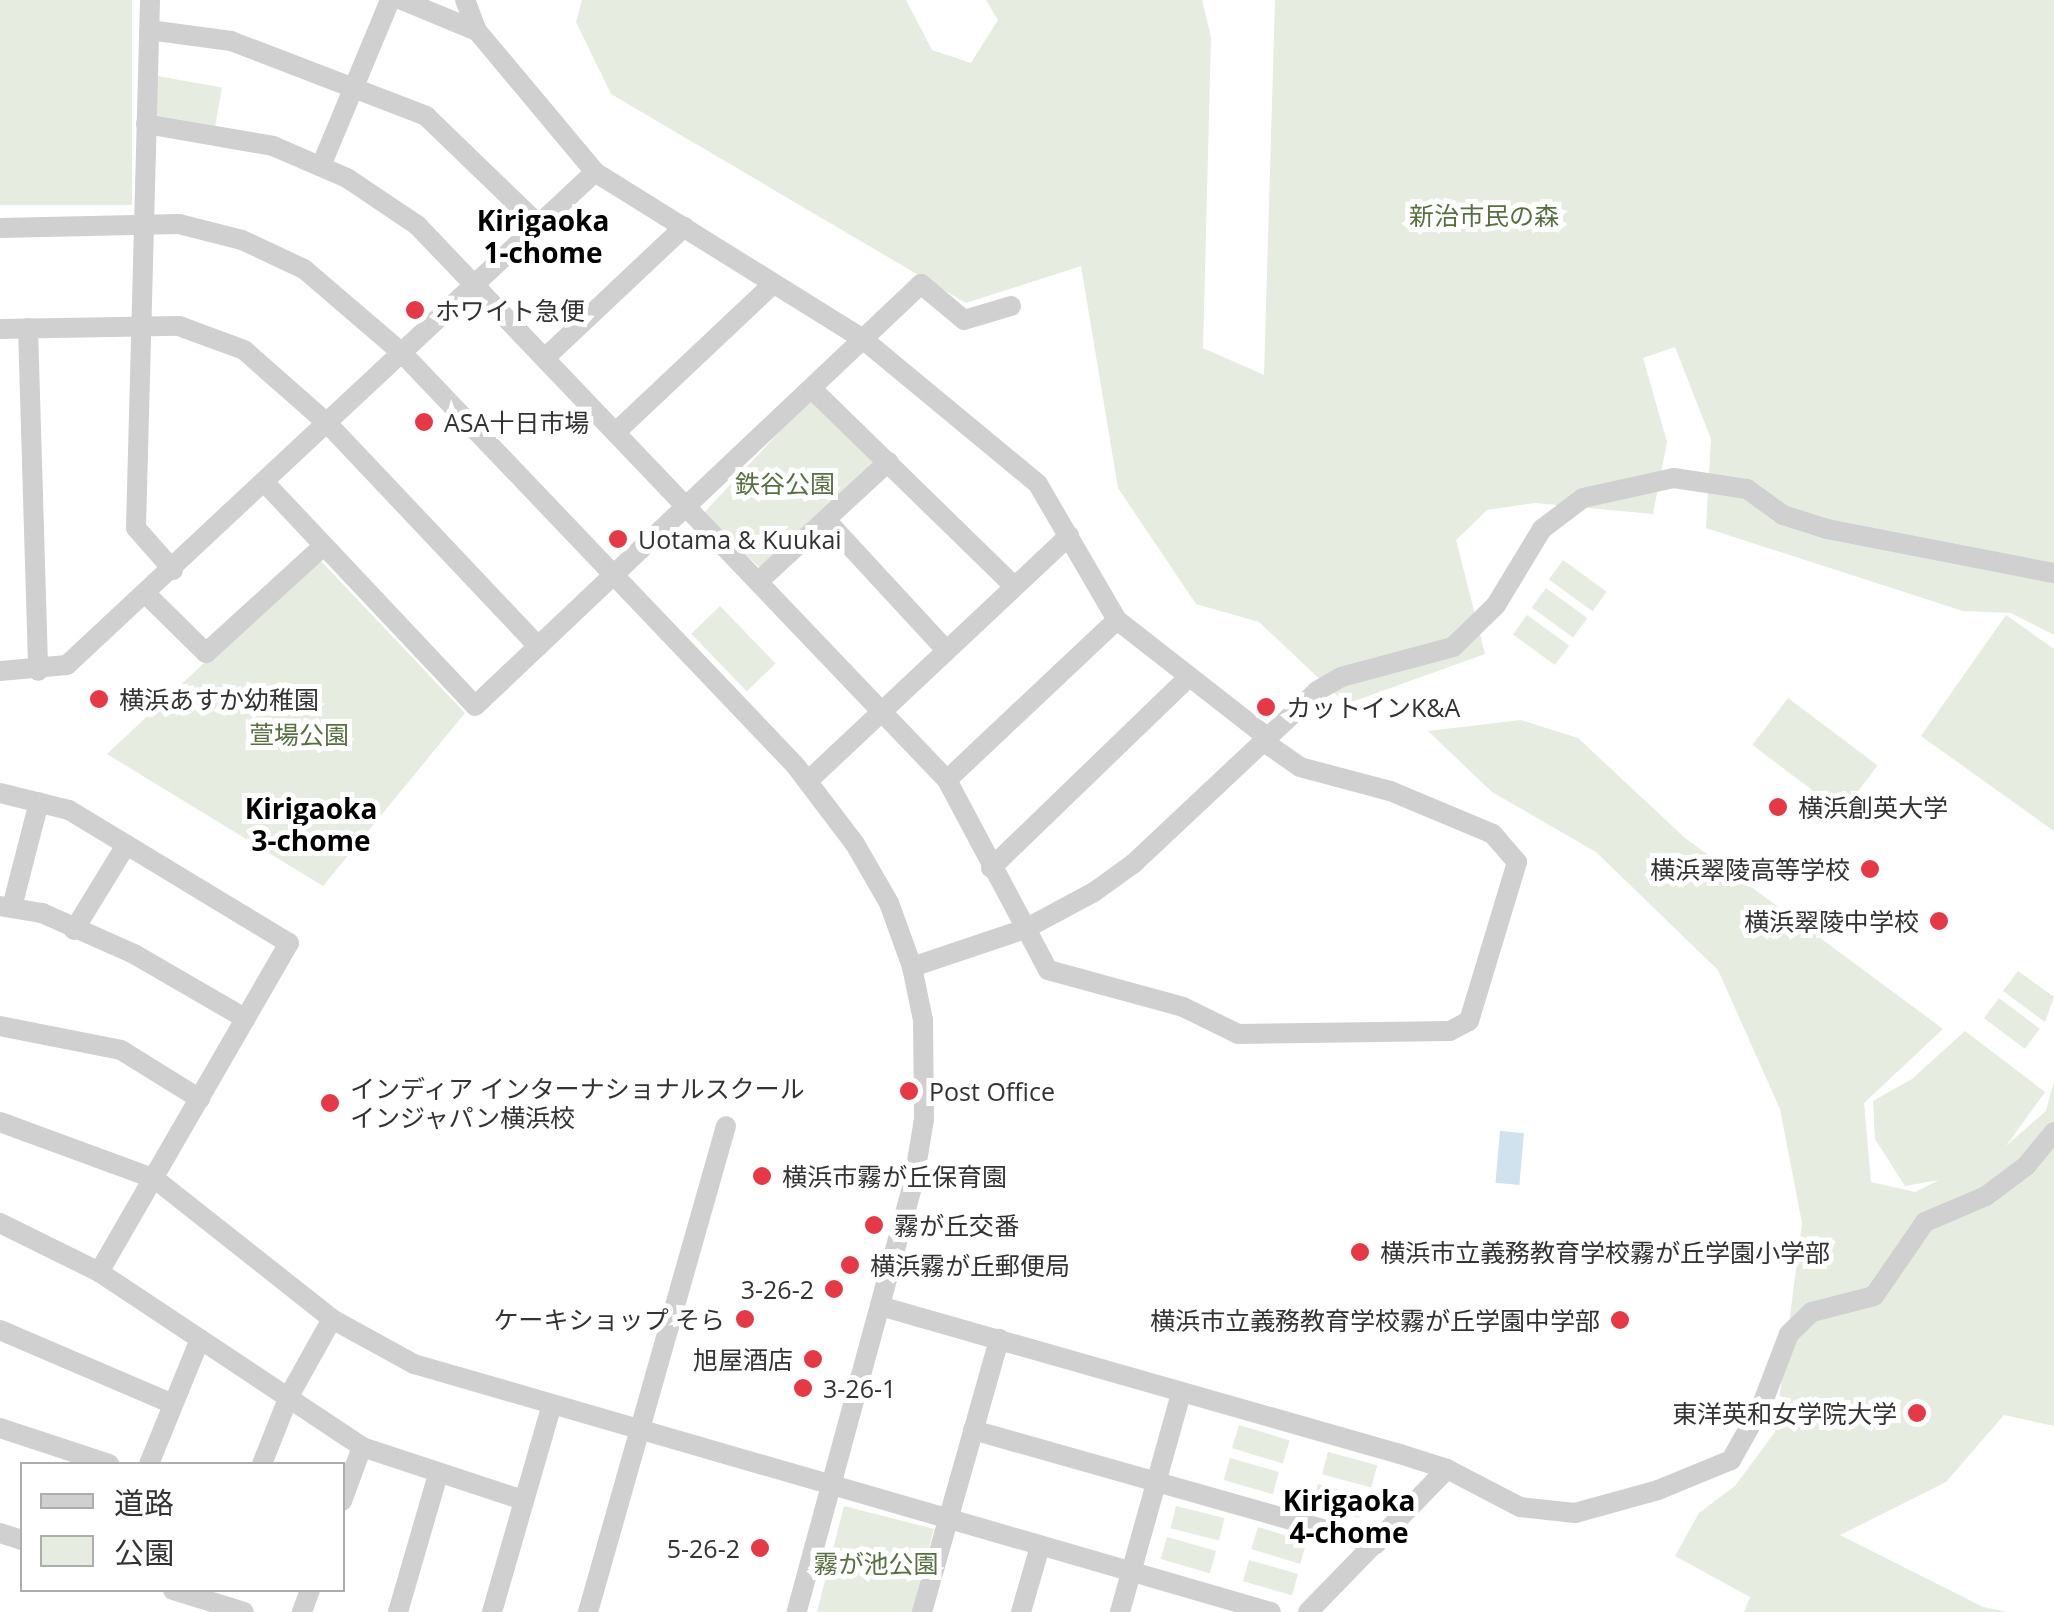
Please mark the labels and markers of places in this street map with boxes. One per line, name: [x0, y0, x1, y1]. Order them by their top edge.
place label: ホワイト急便: [435, 295, 585, 325]
marker: ホワイト急便: [404, 299, 426, 321]
place label: ASA十日市場: [444, 407, 589, 437]
marker: ASA十日市場: [413, 411, 435, 433]
place label: Uotama & Kuukai: [638, 524, 842, 554]
marker: Uotama & Kuukai: [607, 528, 629, 550]
place label: 横浜あすか幼稚園: [119, 684, 319, 714]
marker: 横浜あすか幼稚園: [88, 688, 110, 710]
place label: カットインK&A: [1286, 692, 1460, 722]
marker: カットインK&A: [1255, 696, 1277, 718]
place label: 横浜創英大学: [1798, 792, 1948, 822]
marker: 横浜創英大学: [1767, 796, 1789, 818]
place label: 横浜翠陵高等学校: [1650, 854, 1850, 884]
marker: 横浜翠陵高等学校: [1859, 858, 1881, 880]
place label: 横浜翠陵中学校: [1744, 906, 1919, 936]
marker: 横浜翠陵中学校: [1928, 910, 1950, 932]
place label: インディア インターナショナルスクール インジャパン横浜校: [350, 1074, 806, 1133]
place label: Post Office: [929, 1076, 1055, 1106]
marker: Post Office: [898, 1080, 920, 1102]
marker: インディア インターナショナルスクール インジャパン横浜校: [319, 1092, 341, 1114]
place label: 横浜市霧が丘保育園: [782, 1161, 1007, 1191]
marker: 横浜市霧が丘保育園: [751, 1165, 773, 1187]
place label: 霧が丘交番: [894, 1210, 1019, 1240]
marker: 霧が丘交番: [863, 1214, 885, 1236]
place label: 横浜市立義務教育学校霧が丘学園小学部: [1380, 1237, 1830, 1267]
marker: 横浜市立義務教育学校霧が丘学園小学部: [1349, 1241, 1371, 1263]
place label: 横浜霧が丘郵便局: [870, 1250, 1070, 1280]
marker: 横浜霧が丘郵便局: [839, 1254, 861, 1276]
place label: 3-26-2: [741, 1274, 814, 1304]
marker: 3-26-2: [823, 1278, 845, 1300]
place label: ケーキショップ そら: [494, 1304, 725, 1334]
place label: 横浜市立義務教育学校霧が丘学園中学部: [1150, 1305, 1600, 1335]
marker: ケーキショップ そら: [734, 1308, 756, 1330]
marker: 横浜市立義務教育学校霧が丘学園中学部: [1609, 1309, 1631, 1331]
place label: 旭屋酒店: [693, 1344, 793, 1374]
marker: 旭屋酒店: [802, 1348, 824, 1370]
place label: 3-26-1: [823, 1373, 896, 1403]
marker: 3-26-1: [792, 1377, 814, 1399]
place label: 東洋英和女学院大学: [1672, 1398, 1897, 1428]
marker: 東洋英和女学院大学: [1906, 1402, 1928, 1424]
place label: 5-26-2: [667, 1533, 740, 1563]
marker: 5-26-2: [749, 1537, 771, 1559]

